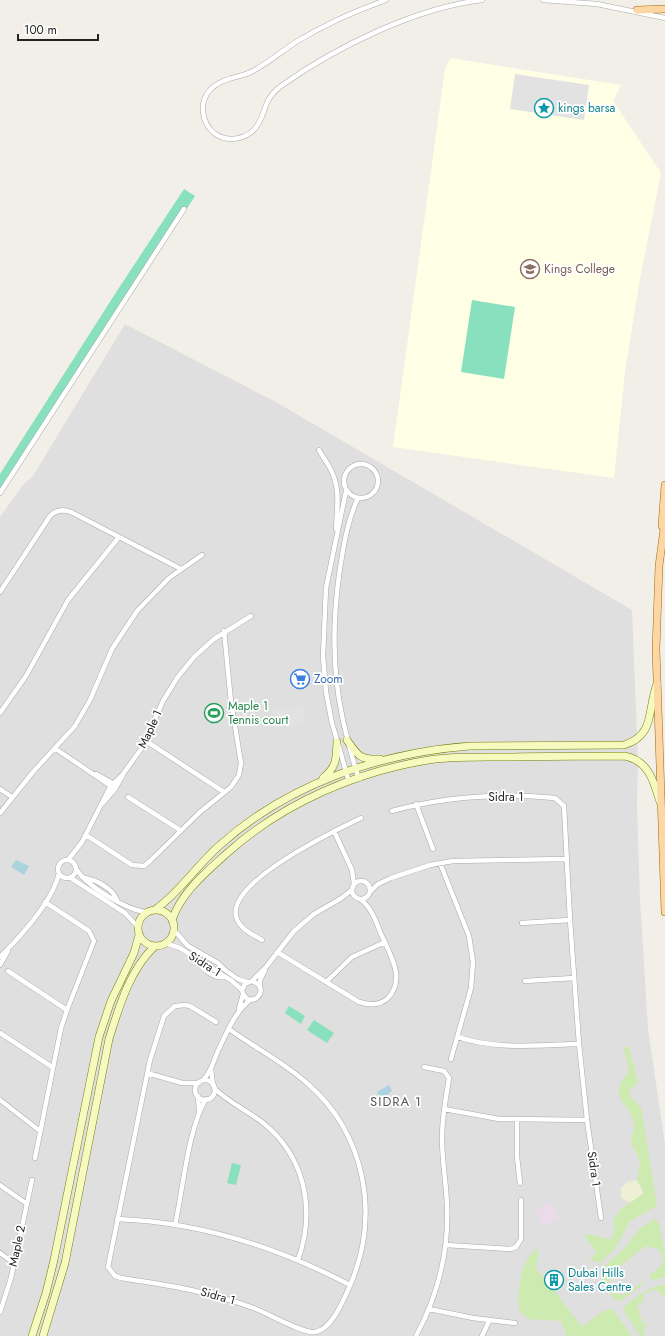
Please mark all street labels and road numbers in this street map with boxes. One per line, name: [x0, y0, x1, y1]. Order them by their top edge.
street label: Maple 1: [133, 707, 167, 751]
street label: Sidra 1: [488, 788, 524, 806]
street label: Sidra 1: [185, 947, 225, 981]
street label: Sidra 1: [583, 1150, 605, 1188]
street label: Maple 2: [4, 1224, 30, 1268]
street label: Sidra 1: [198, 1282, 238, 1310]

